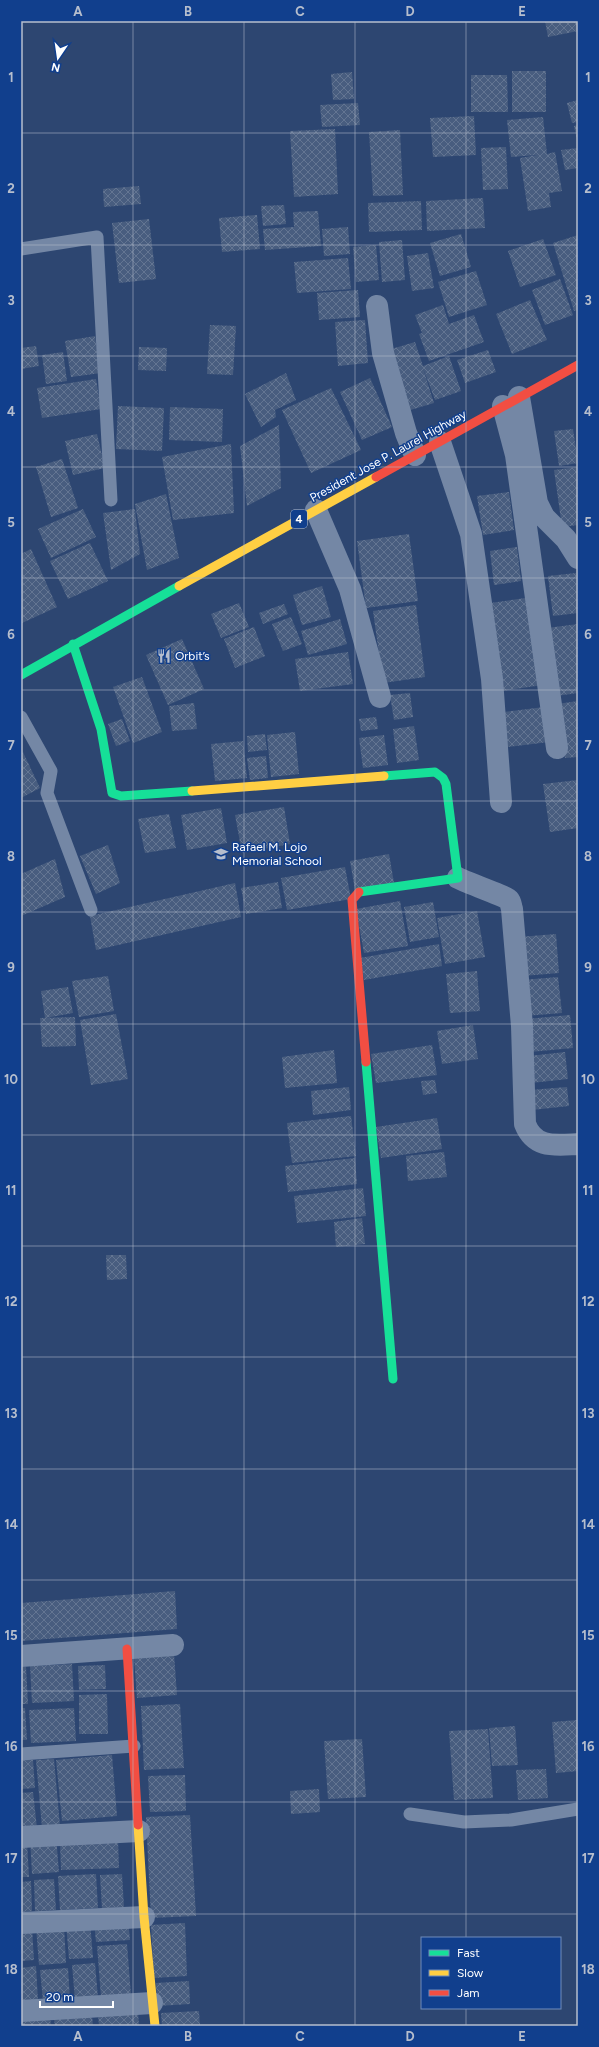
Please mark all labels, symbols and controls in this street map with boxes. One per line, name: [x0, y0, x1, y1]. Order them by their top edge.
text: A: [73, 4, 83, 19]
text: B: [184, 4, 192, 19]
text: C: [295, 4, 305, 19]
text: D: [405, 4, 415, 19]
text: E: [518, 4, 526, 19]
north arrow: [38, 38, 78, 78]
text: N: [50, 60, 61, 75]
text: 1: [8, 70, 14, 85]
text: 1: [585, 70, 591, 85]
text: 2: [7, 181, 15, 196]
text: 2: [584, 181, 592, 196]
text: 3: [7, 293, 15, 308]
text: 3: [584, 293, 592, 308]
text: 4: [7, 404, 15, 419]
text: 4: [584, 404, 592, 419]
street label: President Jose P. Laurel Highway: [307, 407, 469, 505]
road number: 4: [291, 510, 307, 528]
text: 5: [7, 515, 15, 530]
text: 5: [584, 515, 592, 530]
text: 6: [7, 627, 15, 642]
text: 6: [584, 627, 592, 642]
restaurant icon: Orbit’s: [156, 648, 172, 664]
place label: Orbit’s: [175, 649, 210, 663]
text: 7: [7, 738, 15, 753]
text: 7: [584, 738, 592, 753]
place label: Rafael M. Lojo Memorial School: [232, 840, 322, 868]
school or university icon: Rafael M. Lojo Memorial School: [213, 846, 229, 862]
text: 8: [7, 849, 15, 864]
text: 8: [584, 849, 592, 864]
text: 9: [7, 960, 15, 975]
text: 9: [584, 960, 592, 975]
text: 10: [4, 1072, 18, 1087]
text: 10: [581, 1072, 595, 1087]
text: 11: [6, 1183, 16, 1198]
text: 11: [583, 1183, 593, 1198]
text: 12: [4, 1294, 18, 1309]
text: 12: [581, 1294, 595, 1309]
text: 13: [5, 1406, 17, 1421]
text: 13: [582, 1406, 594, 1421]
text: 14: [4, 1517, 18, 1532]
text: 14: [581, 1517, 595, 1532]
text: 15: [4, 1628, 18, 1643]
text: 15: [581, 1628, 595, 1643]
text: 16: [4, 1739, 18, 1754]
text: 16: [581, 1739, 595, 1754]
text: 17: [5, 1851, 17, 1866]
text: 17: [582, 1851, 594, 1866]
legend: [421, 1937, 561, 2009]
text: Fast: [457, 1946, 480, 1960]
text: 18: [4, 1962, 18, 1977]
text: 18: [581, 1962, 595, 1977]
text: Slow: [457, 1966, 484, 1980]
scale bar: [40, 1983, 113, 2009]
text: Jam: [457, 1986, 480, 2000]
text: 20 m: [46, 1990, 74, 2004]
text: A: [73, 2029, 83, 2044]
text: B: [184, 2029, 192, 2044]
text: C: [295, 2029, 305, 2044]
text: D: [405, 2029, 415, 2044]
text: E: [518, 2029, 526, 2044]

